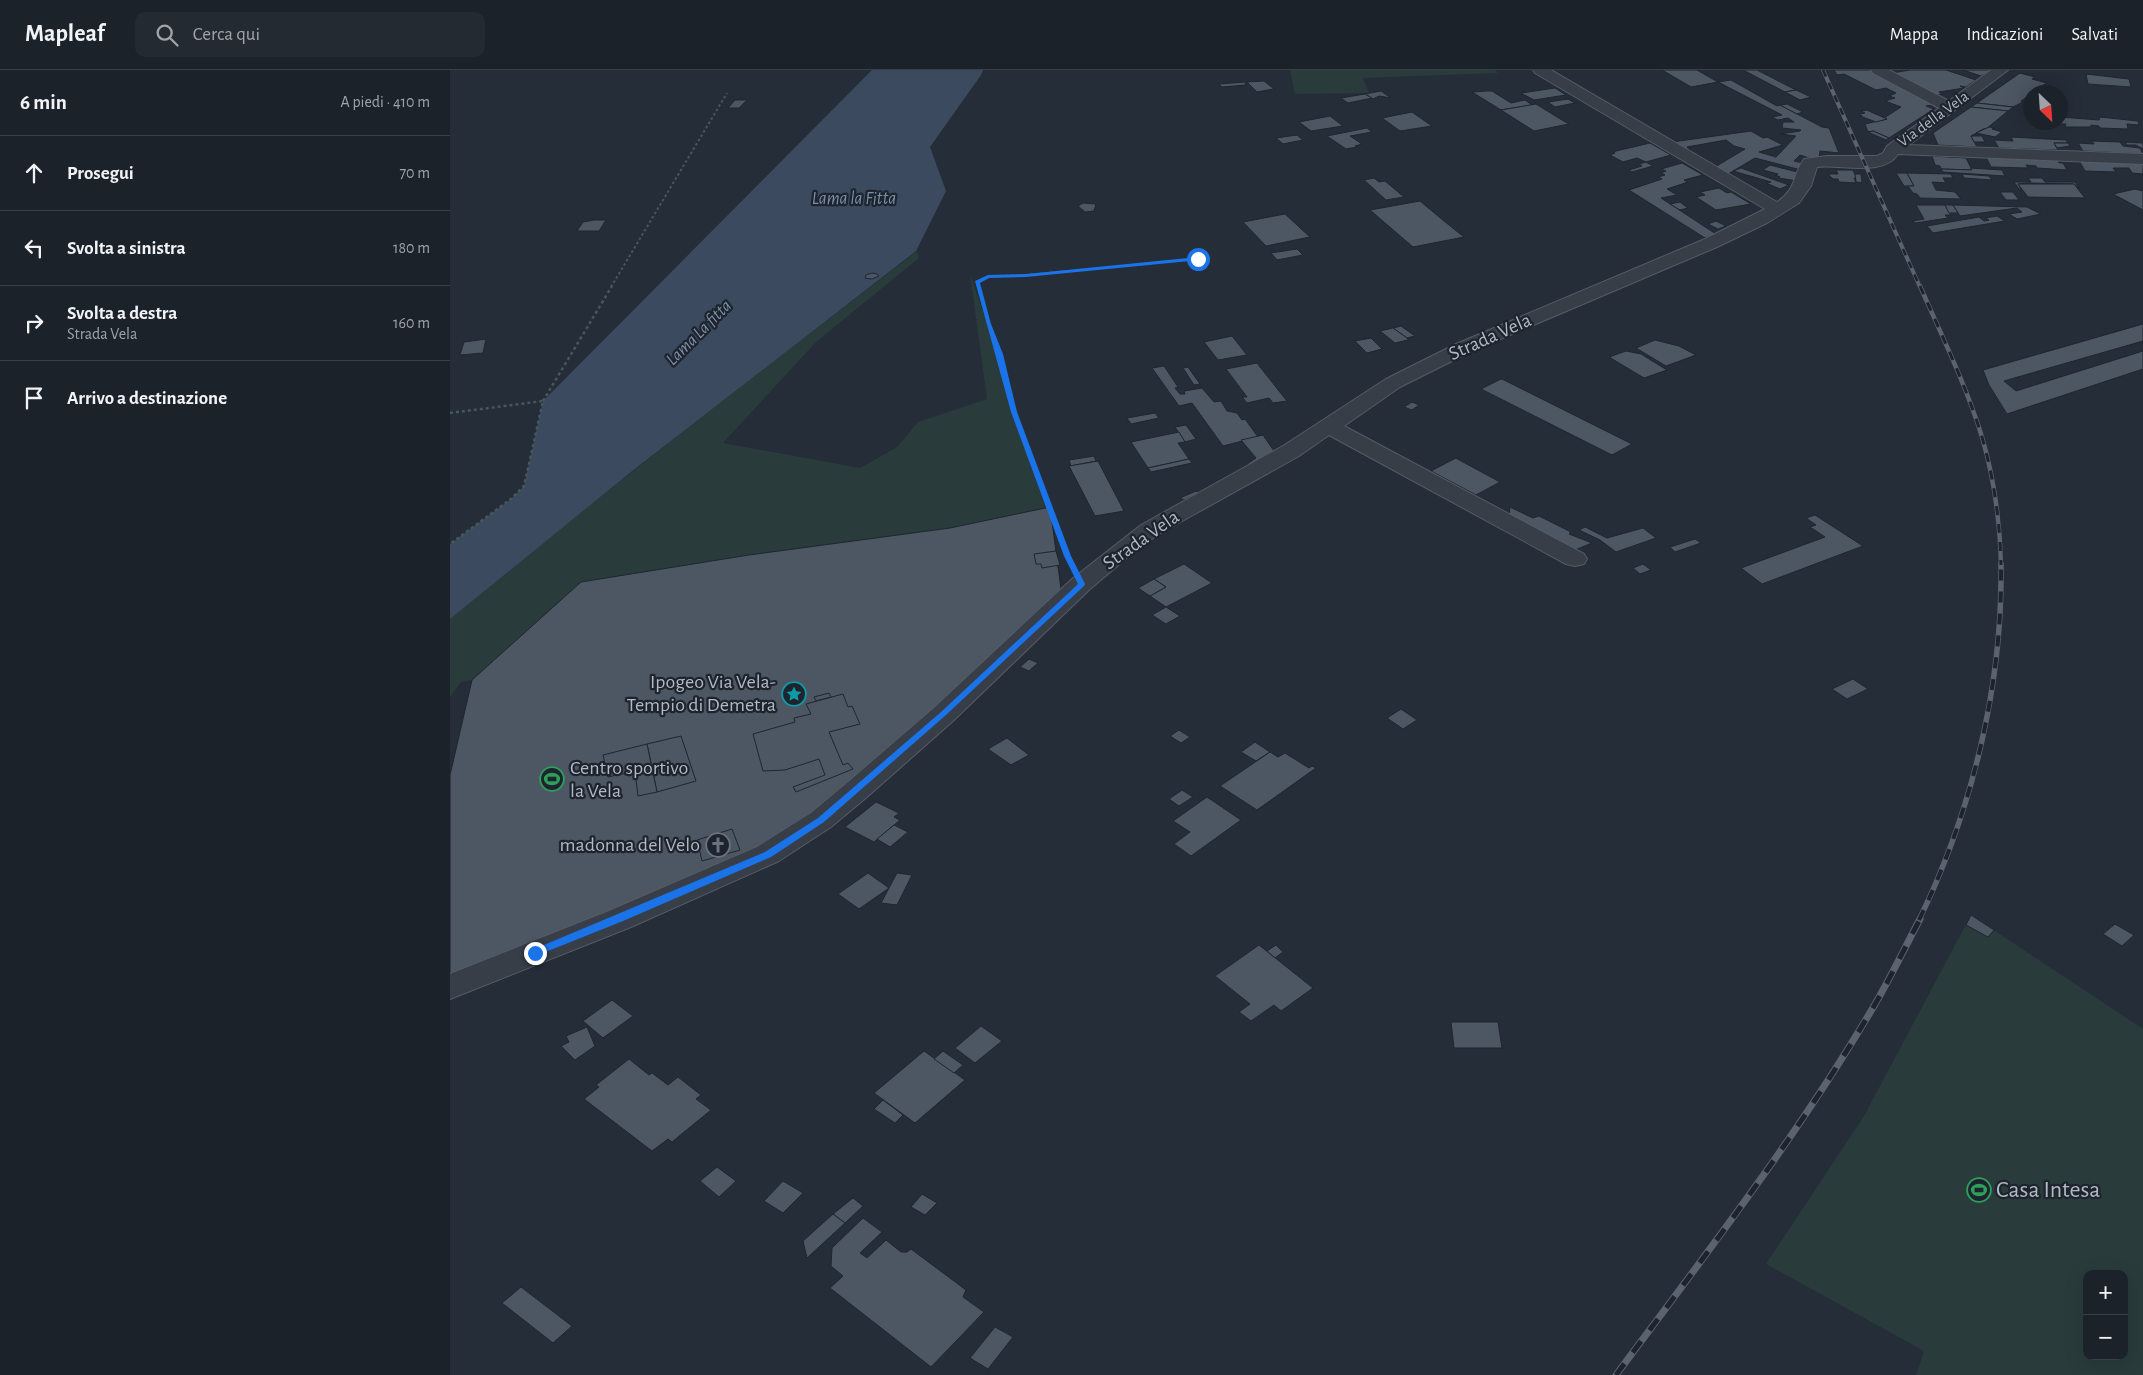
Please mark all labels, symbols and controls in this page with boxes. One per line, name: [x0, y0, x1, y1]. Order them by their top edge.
search box: [135, 12, 485, 57]
icon: search: [153, 21, 181, 49]
text: Mapleaf: [25, 22, 105, 46]
text: Cerca qui: [193, 25, 260, 44]
text: Mappa: [1890, 26, 1939, 44]
text: Indicazioni: [1967, 26, 2043, 44]
text: Salvati: [2071, 26, 2118, 44]
north arrow: [2023, 85, 2068, 130]
street label: Via della Vela: [1894, 88, 1972, 150]
text: 6 min: [20, 92, 67, 113]
text: A piedi · 410 m: [341, 94, 430, 110]
icon: ahead: [20, 159, 48, 187]
text: Prosegui: [67, 164, 134, 183]
text: 70 m: [399, 165, 430, 181]
water label: Lama la Fitta: [812, 190, 896, 208]
icon: left: [20, 234, 48, 262]
text: Svolta a sinistra: [67, 239, 186, 258]
text: 180 m: [393, 240, 430, 256]
route start: [1187, 248, 1210, 271]
water label: Lama La fitta: [663, 297, 735, 369]
text: Svolta a destra: [67, 304, 177, 323]
icon: right: [20, 309, 48, 337]
street label: Strada Vela: [1446, 310, 1534, 364]
text: 160 m: [393, 315, 430, 331]
text: Strada Vela: [67, 326, 137, 342]
icon: arrive: [20, 384, 48, 412]
text: Arrivo a destinazione: [67, 389, 227, 408]
street label: Strada Vela: [1099, 507, 1183, 573]
place label: Ipogeo Via Vela- Tempio di Demetra: [626, 672, 776, 715]
place icon: Ipogeo Via Vela- Tempio di Demetra: [781, 681, 807, 707]
place label: Centro sportivo la Vela: [570, 758, 688, 801]
sports icon: Centro sportivo la Vela: [539, 766, 565, 792]
church icon: madonna del Velo: [705, 832, 731, 858]
place label: madonna del Velo: [560, 835, 700, 855]
route end: [524, 942, 547, 965]
sports icon: Casa Intesa: [1966, 1177, 1992, 1203]
place label: Casa Intesa: [1996, 1178, 2100, 1202]
map controls: [2083, 1270, 2128, 1360]
button: +: [2083, 1270, 2128, 1315]
button: −: [2083, 1315, 2128, 1360]

